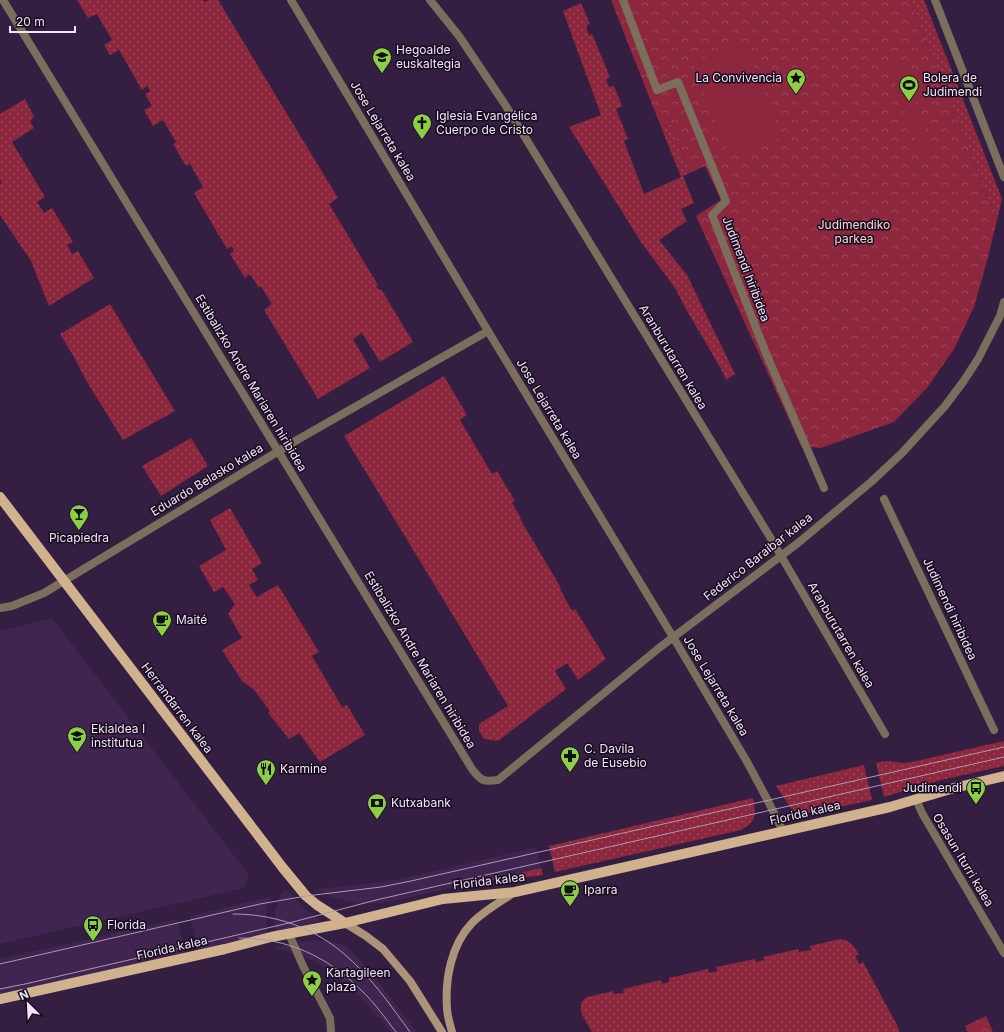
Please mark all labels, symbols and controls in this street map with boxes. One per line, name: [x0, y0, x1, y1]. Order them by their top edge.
scale bar: [10, 8, 75, 34]
text: 20 m: [16, 14, 45, 29]
place label: Hegoalde euskaltegia: [396, 42, 461, 71]
school or university icon: Hegoalde euskaltegia: [371, 46, 393, 74]
place icon: La Convivencia: [785, 67, 807, 95]
place label: La Convivencia: [695, 70, 782, 85]
place label: Bolera de Judimendi: [923, 70, 982, 99]
sports icon: Bolera de Judimendi: [898, 74, 920, 102]
street label: Jose Lejarreta kalea: [348, 78, 419, 184]
place label: Iglesia Evangélica Cuerpo de Cristo: [436, 108, 537, 137]
church icon: Iglesia Evangélica Cuerpo de Cristo: [411, 112, 433, 140]
street label: Judimendi hiribidea: [719, 214, 773, 324]
park label: Judimendiko parkea: [818, 217, 890, 246]
street label: Estibalizko Andre Mariaren hiribidea: [192, 291, 310, 474]
street label: Aranburutarren kalea: [636, 301, 711, 412]
street label: Jose Lejarreta kalea: [514, 356, 585, 462]
street label: Eduardo Belasko kalea: [148, 440, 266, 519]
bar icon: Picapiedra: [68, 503, 90, 531]
street label: Federico Baraibar kalea: [700, 509, 815, 604]
place label: Picapiedra: [49, 530, 109, 545]
street label: Judimendi hiribidea: [920, 555, 981, 662]
street label: Estibalizko Andre Mariaren hiribidea: [361, 568, 479, 751]
street label: Aranburutarren kalea: [805, 579, 878, 690]
cafe icon: Maité: [151, 609, 173, 637]
place label: Maité: [176, 612, 207, 627]
street label: Jose Lejarreta kalea: [681, 633, 752, 739]
street label: Herrandarren kalea: [138, 659, 216, 756]
place label: Ekialdea I institutua: [91, 721, 145, 750]
school or university icon: Ekialdea I institutua: [66, 725, 88, 753]
place label: C. Davila de Eusebio: [584, 741, 647, 770]
pharmacy icon: C. Davila de Eusebio: [559, 745, 581, 773]
restaurant icon: Karmine: [255, 758, 277, 786]
place label: Karmine: [280, 761, 327, 776]
bus stop icon: Judimendi: [965, 777, 987, 805]
place label: Judimendi: [903, 780, 962, 795]
bank icon: Kutxabank: [366, 792, 388, 820]
place label: Kutxabank: [391, 795, 451, 810]
street label: Florida kalea: [768, 797, 842, 828]
street label: Osasun Iturri kalea: [930, 810, 997, 909]
street label: Florida kalea: [452, 869, 526, 892]
cafe icon: Iparra: [559, 879, 581, 907]
place label: Iparra: [584, 882, 617, 897]
bus stop icon: Florida: [82, 914, 104, 942]
place label: Florida: [107, 917, 146, 932]
street label: Florida kalea: [135, 932, 209, 963]
place label: Kartagileen plaza: [326, 965, 390, 994]
place icon: Kartagileen plaza: [301, 969, 323, 997]
north arrow: [8, 984, 48, 1024]
text: N: [17, 987, 31, 1003]

